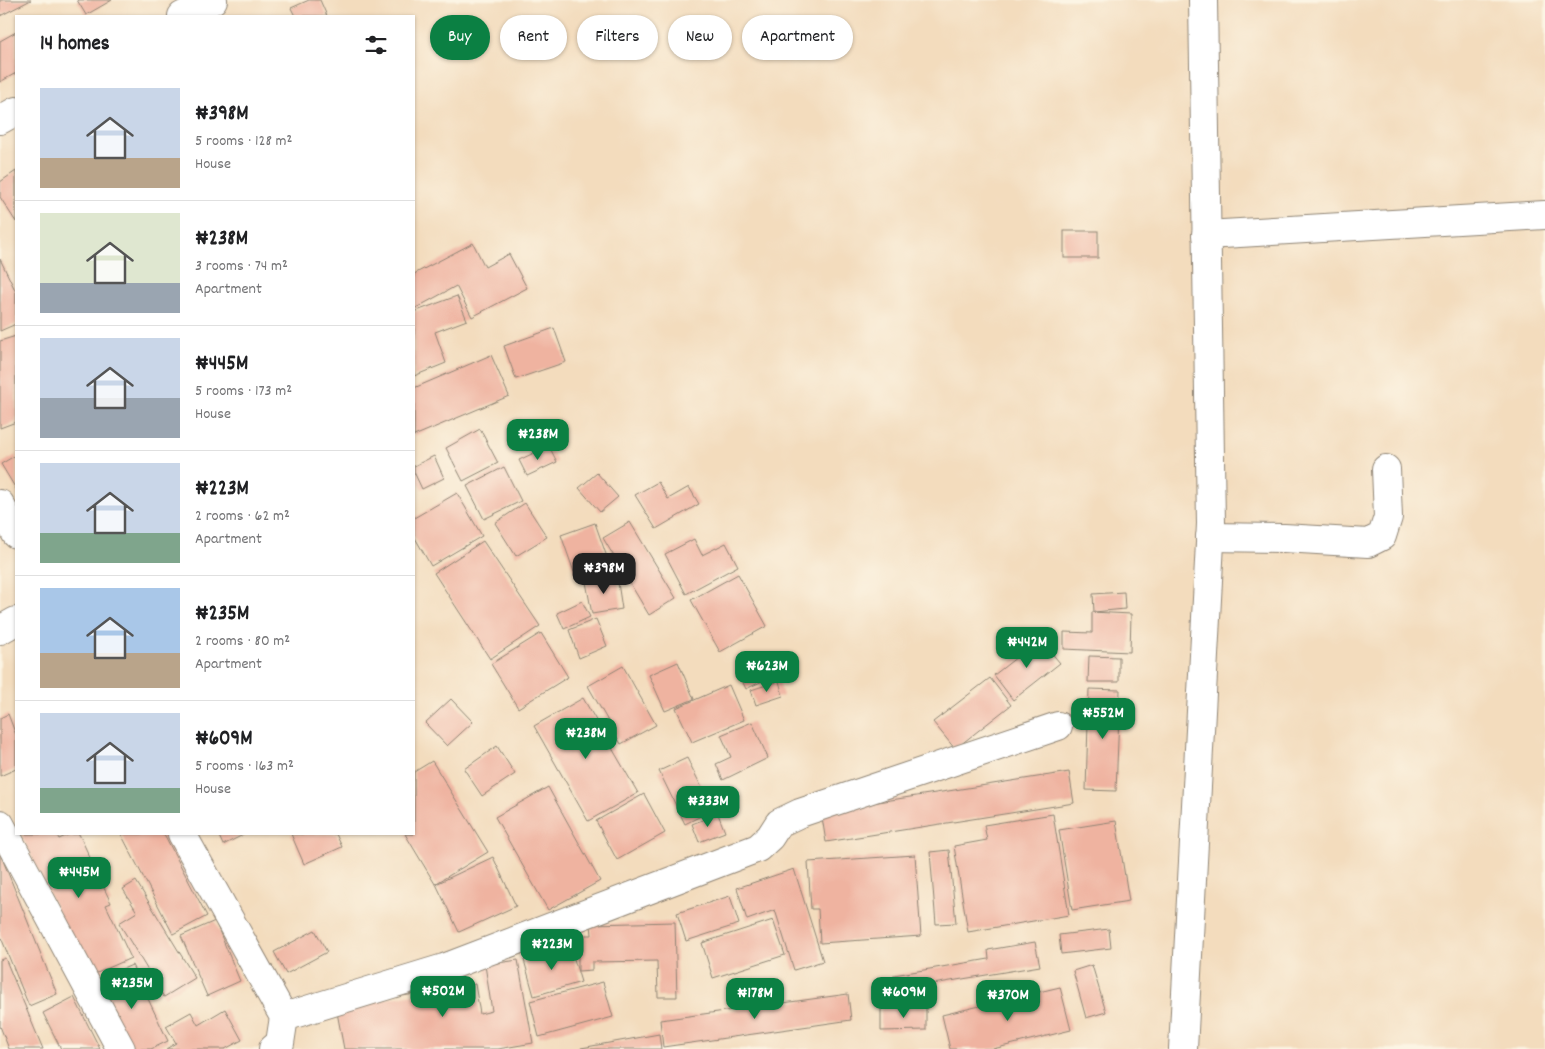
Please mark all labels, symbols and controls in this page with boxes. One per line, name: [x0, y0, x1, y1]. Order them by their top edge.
chip: Buy: [430, 15, 490, 60]
chip: Rent: [500, 15, 567, 60]
chip: Filters: [577, 15, 658, 60]
chip: New: [668, 15, 732, 60]
chip: Apartment: [742, 15, 853, 60]
text: 14 homes: [40, 30, 110, 60]
icon: filters: [362, 31, 390, 59]
text: ₦398M: [195, 100, 249, 130]
icon: home: [80, 108, 140, 168]
text: 5 rooms · 128 m²: [195, 130, 292, 153]
text: House: [195, 153, 231, 176]
text: ₦238M: [195, 225, 248, 255]
icon: home: [80, 233, 140, 293]
text: 3 rooms · 74 m²: [195, 255, 288, 278]
text: Apartment: [195, 278, 262, 301]
text: ₦445M: [195, 350, 248, 380]
icon: home: [80, 358, 140, 418]
text: 5 rooms · 173 m²: [195, 380, 292, 403]
text: House: [195, 403, 231, 426]
pin: ₦238M: [503, 418, 573, 461]
text: ₦238M: [518, 423, 558, 446]
text: ₦223M: [195, 475, 249, 505]
icon: home: [80, 483, 140, 543]
text: 2 rooms · 62 m²: [195, 505, 290, 528]
text: Apartment: [195, 528, 262, 551]
pin: ₦398M: [569, 552, 639, 595]
text: ₦398M: [584, 557, 624, 580]
text: ₦235M: [195, 600, 249, 630]
icon: home: [80, 608, 140, 668]
pin: ₦442M: [992, 626, 1062, 669]
text: 2 rooms · 80 m²: [195, 630, 290, 653]
text: ₦442M: [1007, 631, 1047, 654]
pin: ₦623M: [732, 650, 802, 693]
text: Apartment: [195, 653, 262, 676]
text: ₦623M: [746, 655, 788, 678]
pin: ₦552M: [1068, 698, 1138, 740]
text: ₦552M: [1082, 702, 1124, 725]
pin: ₦238M: [551, 718, 621, 760]
text: ₦238M: [566, 722, 606, 745]
text: ₦609M: [195, 725, 252, 755]
icon: home: [80, 733, 140, 793]
text: 5 rooms · 163 m²: [195, 755, 294, 778]
text: House: [195, 778, 231, 801]
pin: ₦333M: [673, 786, 743, 828]
text: ₦333M: [687, 790, 729, 813]
pin: ₦445M: [44, 856, 114, 899]
text: ₦445M: [59, 861, 99, 884]
pin: ₦223M: [517, 928, 587, 971]
text: ₦223M: [532, 933, 573, 956]
pin: ₦235M: [97, 968, 167, 1010]
text: ₦235M: [111, 972, 153, 995]
pin: ₦502M: [408, 976, 478, 1018]
pin: ₦609M: [869, 976, 939, 1019]
pin: ₦178M: [720, 978, 790, 1020]
text: ₦502M: [421, 980, 465, 1003]
pin: ₦370M: [973, 980, 1043, 1022]
text: ₦609M: [882, 981, 926, 1004]
text: ₦178M: [737, 982, 773, 1005]
text: ₦370M: [987, 984, 1029, 1007]

